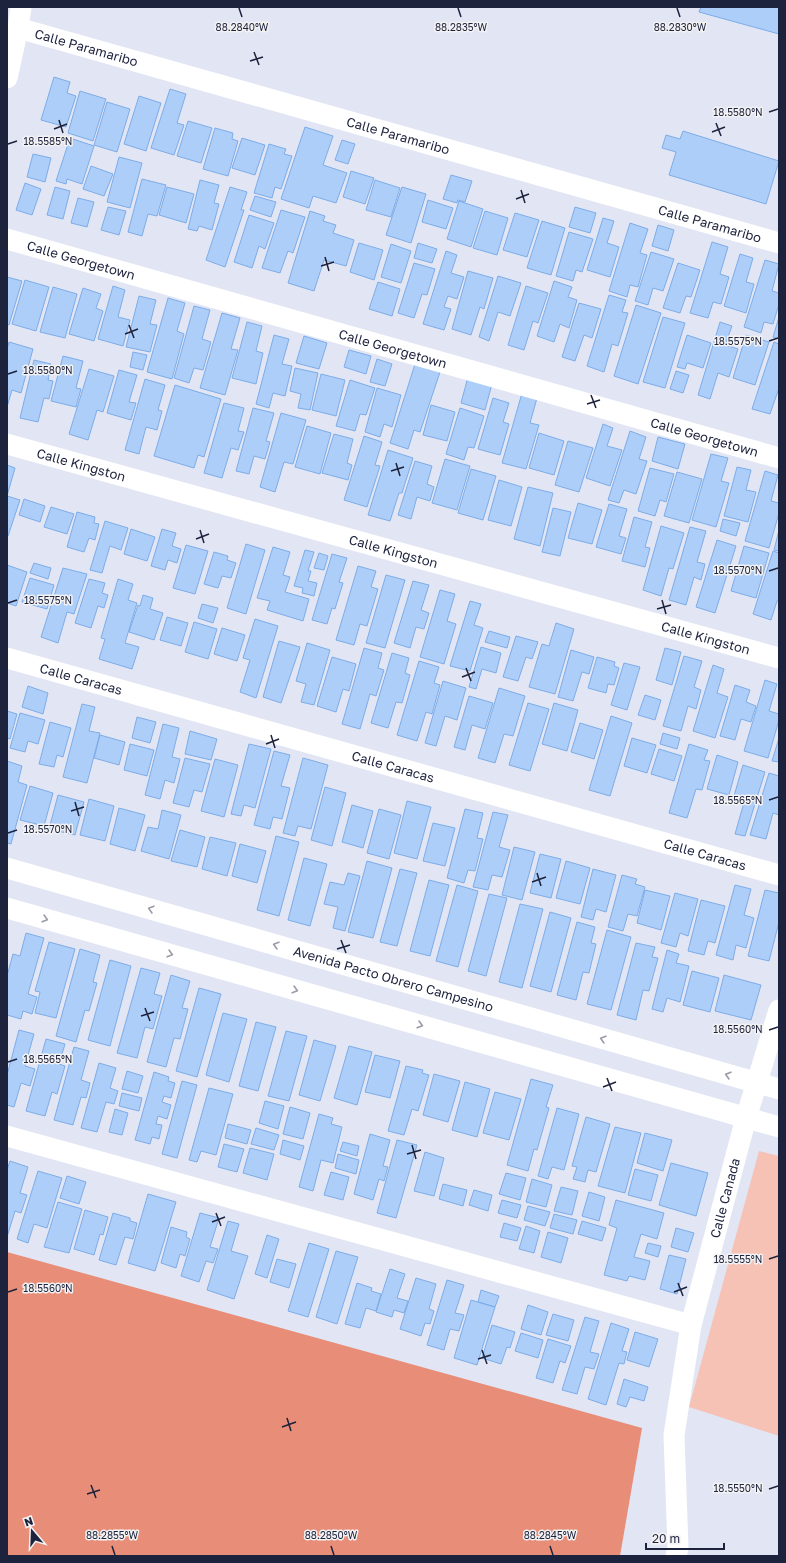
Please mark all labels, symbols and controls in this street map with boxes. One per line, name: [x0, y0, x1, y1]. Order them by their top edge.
text: 88.2840°W: [216, 21, 269, 33]
text: 88.2835°W: [435, 21, 488, 33]
text: 88.2830°W: [654, 21, 707, 33]
street label: Calle Paramaribo: [33, 25, 140, 70]
text: 18.5580°N: [713, 106, 763, 118]
street label: Calle Paramaribo: [345, 113, 452, 158]
text: 18.5585°N: [24, 135, 72, 147]
street label: Calle Paramaribo: [656, 201, 764, 246]
street label: Calle Georgetown: [25, 237, 137, 283]
street label: Calle Georgetown: [337, 326, 449, 371]
text: 18.5575°N: [714, 335, 762, 347]
text: 18.5580°N: [23, 364, 73, 376]
street label: Calle Georgetown: [649, 414, 760, 460]
street label: Calle Kingston: [35, 445, 127, 485]
street label: Calle Kingston: [347, 531, 440, 571]
text: 18.5570°N: [714, 564, 762, 576]
text: 18.5575°N: [24, 594, 72, 606]
street label: Calle Kingston: [659, 618, 752, 658]
street label: Calle Caracas: [38, 660, 124, 698]
street label: Calle Caracas: [350, 747, 436, 786]
text: 18.5565°N: [714, 794, 762, 806]
text: 18.5570°N: [24, 823, 72, 835]
street label: Calle Caracas: [662, 835, 748, 873]
one-way arrow: [148, 905, 155, 914]
one-way arrow: [41, 914, 48, 922]
one-way arrow: [273, 941, 280, 950]
street label: Avenida Pacto Obrero Campesino: [292, 942, 496, 1015]
one-way arrow: [166, 949, 173, 958]
one-way arrow: [291, 985, 298, 994]
one-way arrow: [416, 1020, 423, 1029]
text: 18.5560°N: [713, 1023, 763, 1035]
one-way arrow: [600, 1035, 607, 1044]
text: 18.5565°N: [24, 1053, 72, 1065]
one-way arrow: [725, 1071, 731, 1079]
street label: Calle Canada: [706, 1156, 743, 1240]
text: 18.5555°N: [714, 1253, 762, 1265]
text: 18.5560°N: [23, 1282, 73, 1294]
text: 18.5550°N: [713, 1482, 763, 1494]
north arrow: [12, 1511, 52, 1551]
text: N: [23, 1514, 35, 1529]
scale bar: [646, 1525, 724, 1551]
text: 88.2855°W: [86, 1529, 138, 1541]
text: 88.2850°W: [305, 1529, 358, 1541]
text: 88.2845°W: [524, 1529, 577, 1541]
text: 20 m: [652, 1531, 680, 1546]

